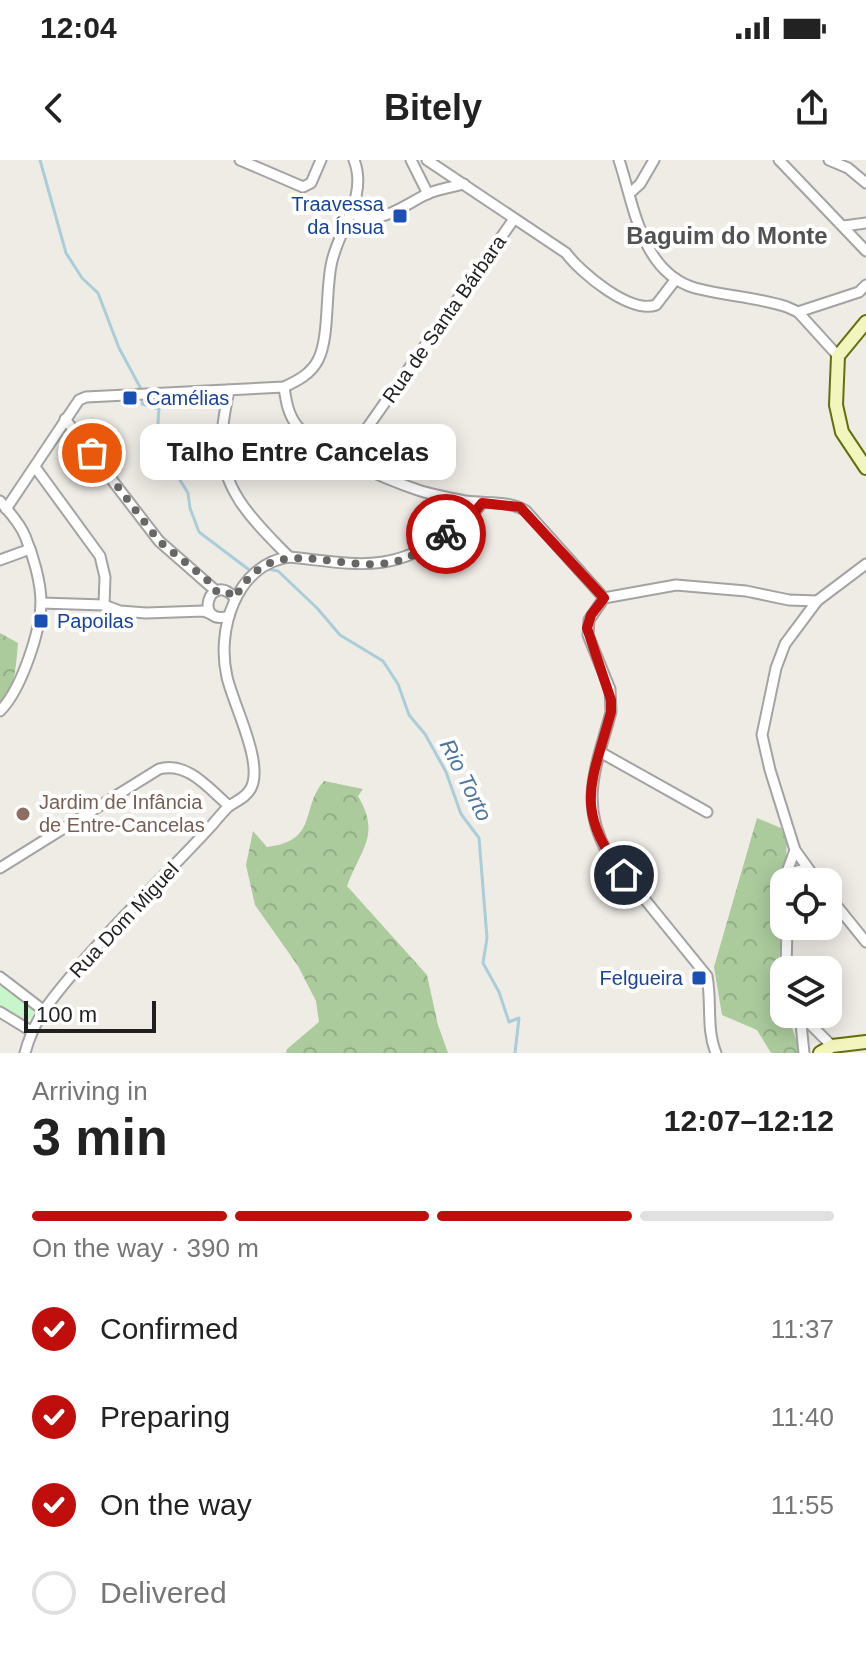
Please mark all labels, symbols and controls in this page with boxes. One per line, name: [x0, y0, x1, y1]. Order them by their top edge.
text: 12:04: [40, 11, 117, 44]
icon: back: [32, 86, 76, 130]
icon: share: [790, 86, 834, 130]
text: Bitely: [384, 87, 482, 128]
place label: Traavessa da Ínsua: [291, 193, 385, 238]
marker: Traavessa da Ínsua: [391, 207, 409, 225]
district label: Baguim do Monte: [626, 222, 828, 249]
street label: Rua de Santa Bárbara: [378, 230, 511, 407]
place label: Camélias: [146, 387, 229, 409]
marker: Camélias: [121, 389, 139, 407]
pin: [58, 419, 126, 487]
callout: Talho Entre Cancelas: [140, 425, 456, 481]
icon: bag: [70, 431, 114, 475]
text: Talho Entre Cancelas: [167, 437, 429, 467]
courier: [406, 494, 486, 574]
icon: bike: [424, 512, 468, 556]
place label: Papoilas: [57, 610, 134, 632]
marker: Papoilas: [32, 612, 50, 630]
water label: Rio Torto: [435, 735, 497, 825]
place label: Jardim de Infância de Entre-Cancelas: [39, 791, 205, 836]
marker: Jardim de Infância de Entre-Cancelas: [14, 805, 32, 823]
pin: [590, 841, 658, 909]
icon: home: [602, 853, 646, 897]
street label: Rua Dom Miguel: [65, 858, 183, 982]
map controls: [770, 868, 842, 1028]
button: locate: [770, 868, 842, 940]
button: layers: [770, 956, 842, 1028]
place label: Felgueira: [600, 967, 684, 989]
marker: Felgueira: [690, 969, 708, 987]
scale bar: [24, 997, 156, 1033]
text: 100 m: [36, 1002, 97, 1027]
text: Arriving in: [32, 1076, 148, 1106]
text: 12:07–12:12: [664, 1104, 834, 1137]
text: 3 min: [32, 1108, 168, 1166]
text: On the way · 390 m: [32, 1233, 259, 1263]
icon: check: [32, 1307, 76, 1351]
text: Confirmed: [100, 1312, 238, 1345]
text: 11:37: [771, 1314, 834, 1344]
icon: check: [32, 1395, 76, 1439]
text: Preparing: [100, 1400, 230, 1433]
text: 11:40: [771, 1402, 834, 1432]
icon: check: [32, 1483, 76, 1527]
text: On the way: [100, 1488, 252, 1521]
text: 11:55: [771, 1490, 834, 1520]
text: Delivered: [100, 1576, 227, 1609]

